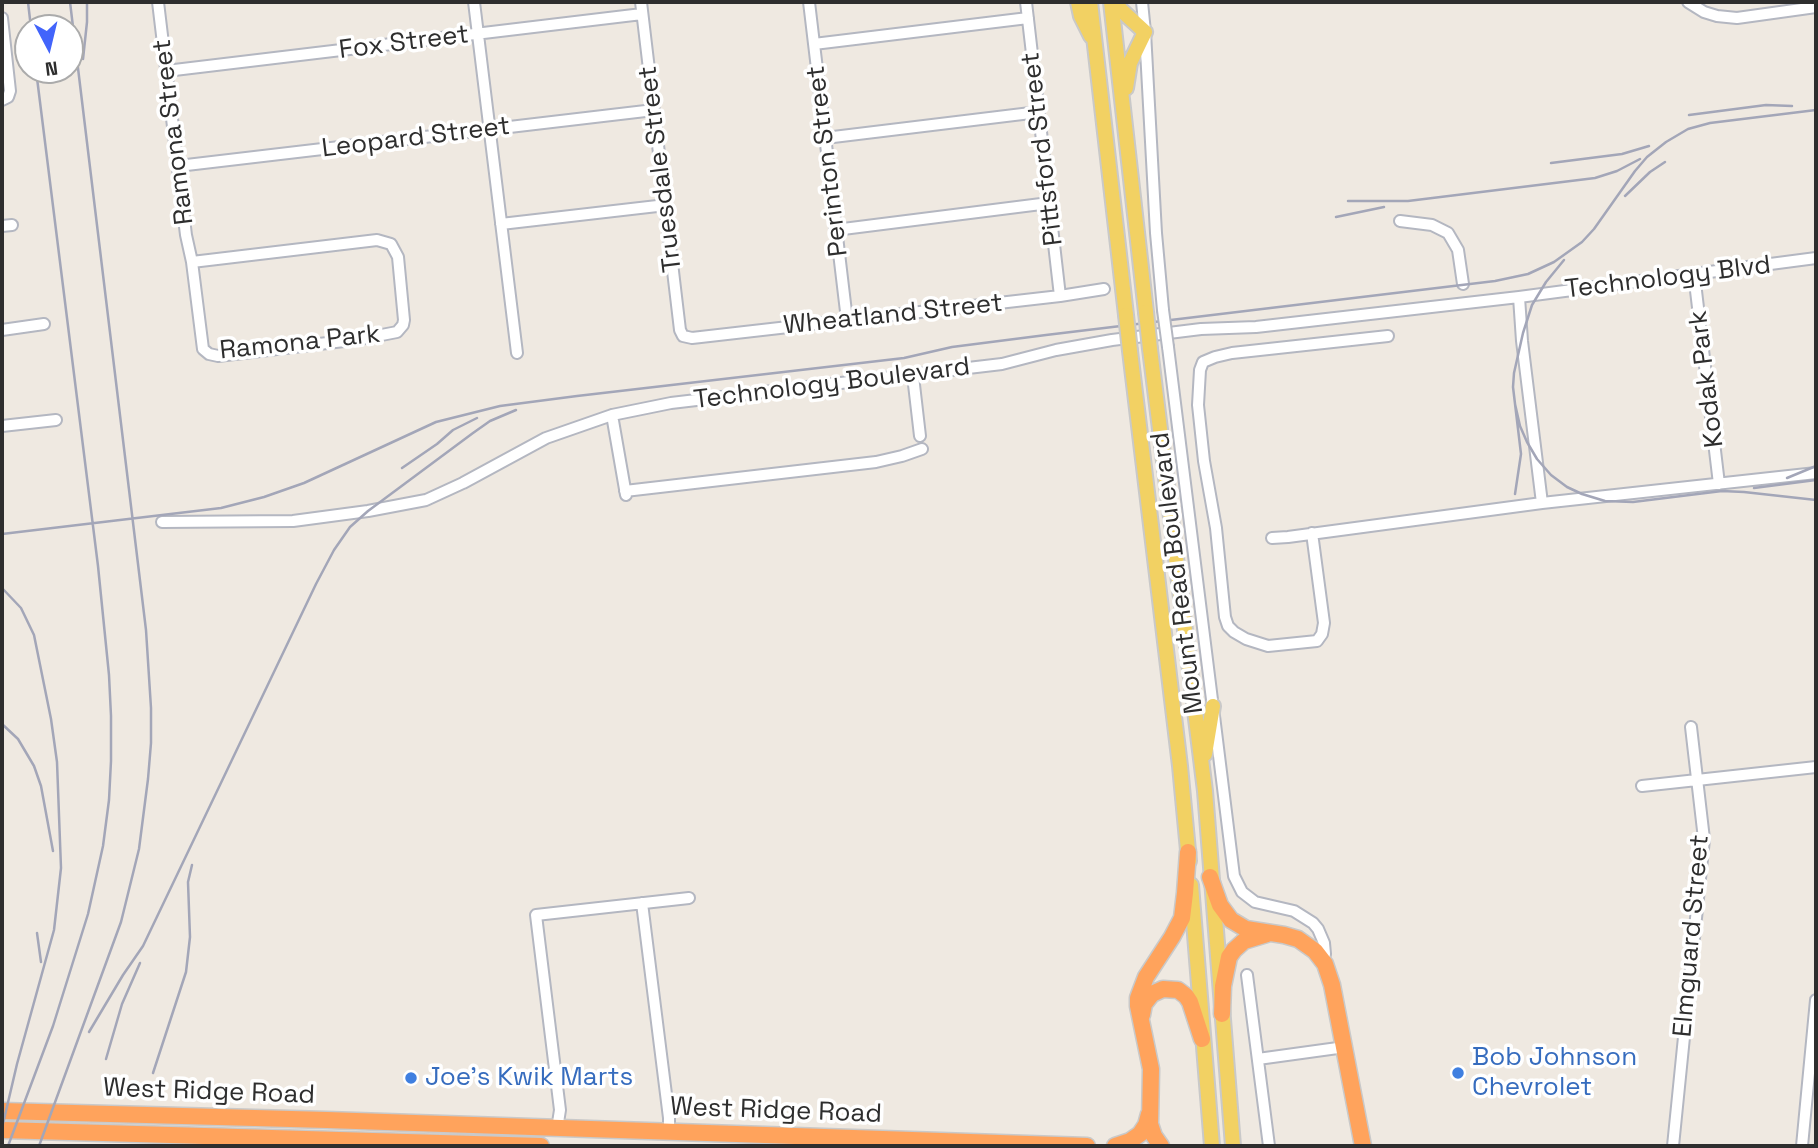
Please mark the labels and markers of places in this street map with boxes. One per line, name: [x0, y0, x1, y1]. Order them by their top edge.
place label: Bob Johnson Chevrolet: [1472, 1042, 1637, 1104]
place label: Joe's Kwik Marts: [425, 1062, 633, 1094]
marker: Bob Johnson Chevrolet: [1450, 1065, 1466, 1081]
marker: Joe's Kwik Marts: [403, 1070, 419, 1086]

